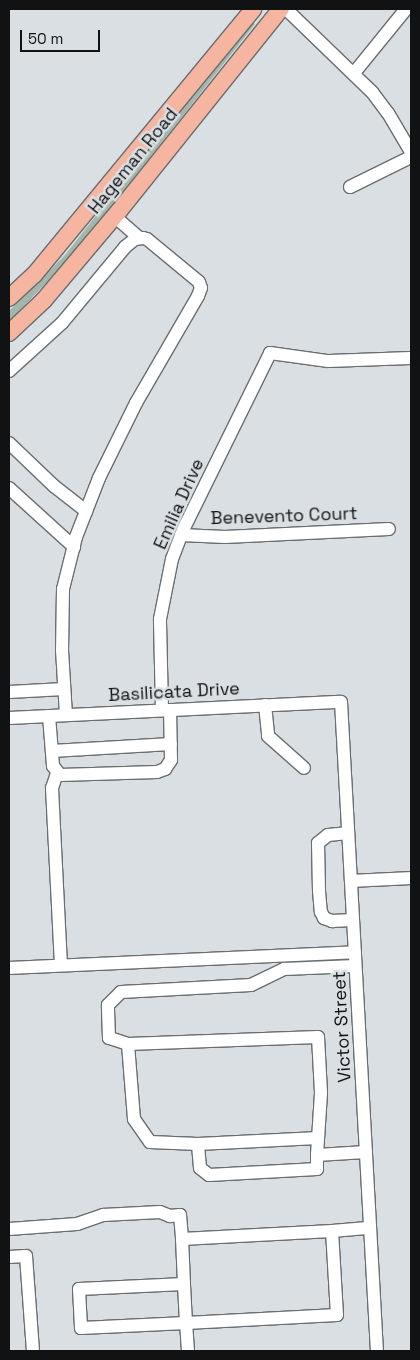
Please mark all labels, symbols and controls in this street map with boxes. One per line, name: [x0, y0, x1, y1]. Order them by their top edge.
scale bar: [22, 20, 102, 52]
text: 50 m: [28, 29, 63, 48]
street label: Hageman Road: [84, 104, 182, 218]
street label: Emilia Drive: [149, 455, 209, 553]
street label: Benevento Court: [210, 503, 358, 529]
street label: Basilicata Drive: [108, 678, 240, 706]
street label: Victor Street: [328, 971, 356, 1083]

